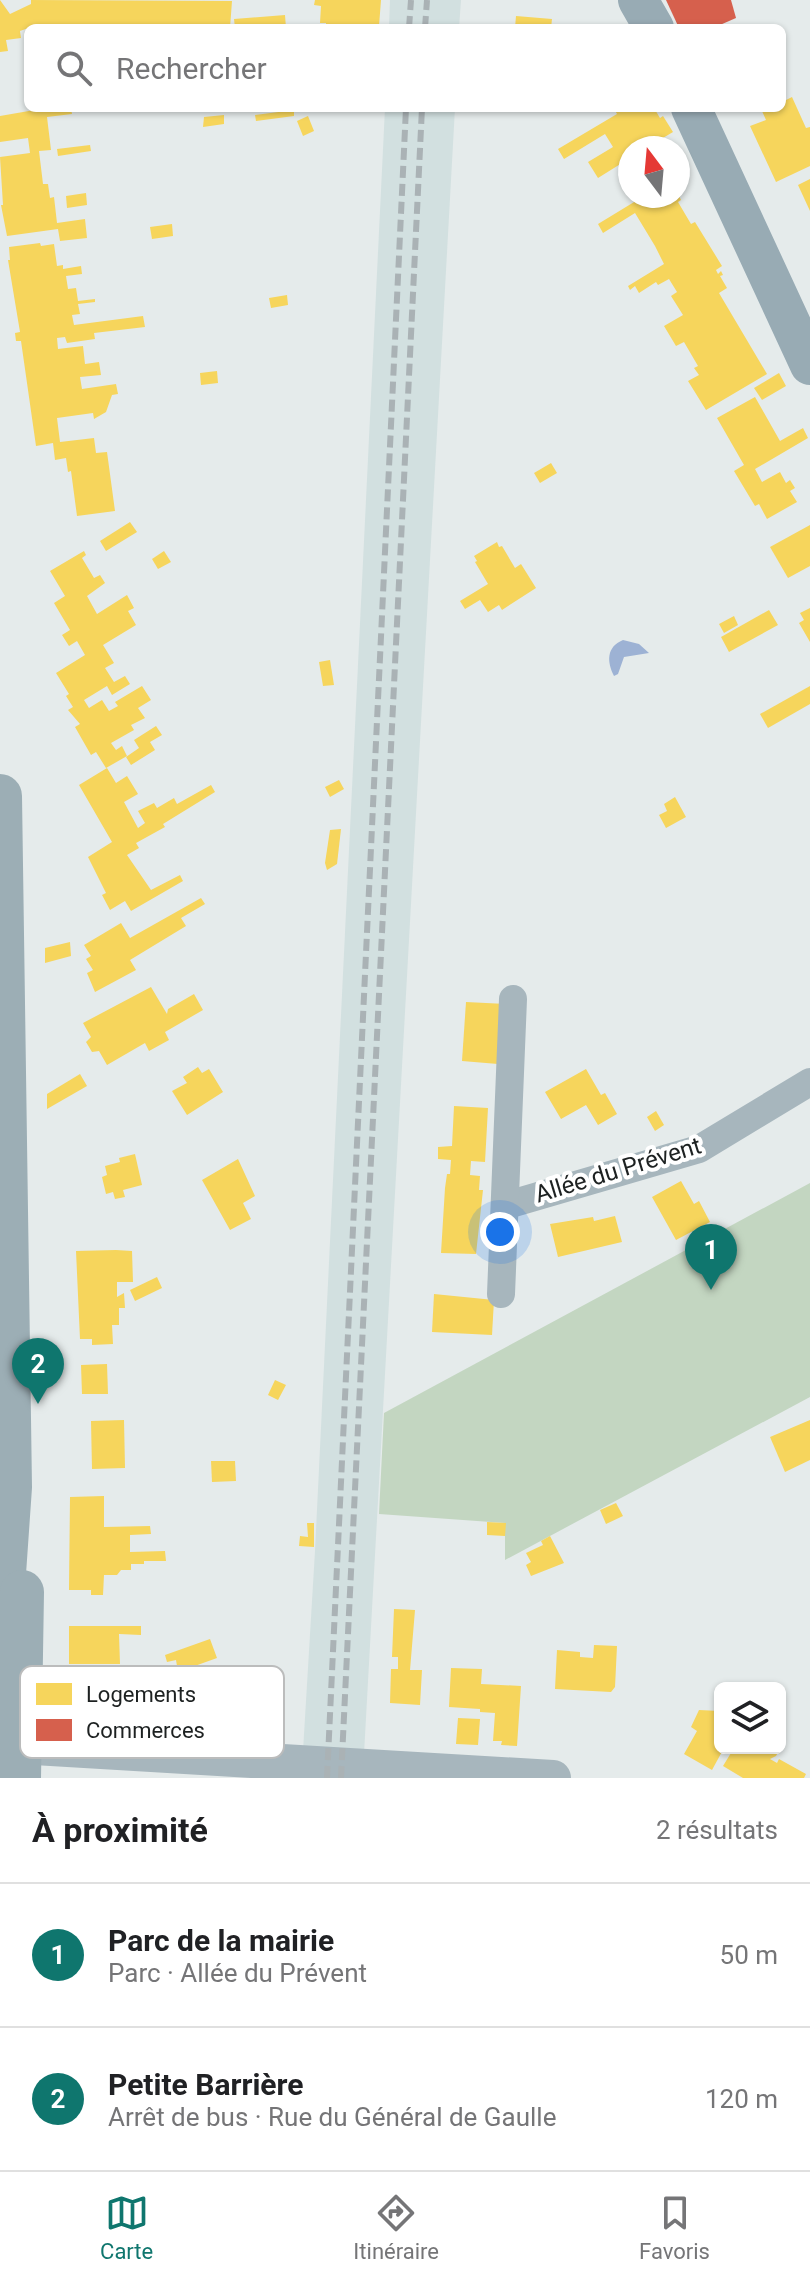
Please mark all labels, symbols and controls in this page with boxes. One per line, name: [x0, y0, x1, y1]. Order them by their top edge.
search box: [24, 24, 786, 112]
icon: search: [52, 46, 96, 90]
text: Rechercher: [116, 51, 267, 86]
north arrow: [618, 136, 690, 208]
street label: Allée du Prévent: [531, 1131, 705, 1209]
your location: [480, 1212, 520, 1252]
pin: 1: [685, 1224, 737, 1290]
pin: 2: [12, 1338, 64, 1404]
legend: [20, 1666, 284, 1758]
text: Logements: [86, 1682, 196, 1707]
map controls: [714, 1682, 786, 1754]
button: layers: [714, 1682, 786, 1754]
text: Commerces: [86, 1718, 205, 1743]
text: À proximité: [32, 1810, 208, 1850]
text: 2 résultats: [656, 1815, 778, 1845]
text: Parc de la mairie: [108, 1923, 334, 1958]
text: 1: [51, 1940, 65, 1970]
text: 50 m: [720, 1940, 778, 1970]
text: Parc · Allée du Prévent: [108, 1958, 367, 1988]
text: Petite Barrière: [108, 2067, 303, 2102]
text: 2: [51, 2084, 65, 2114]
text: 120 m: [705, 2084, 778, 2114]
text: Arrêt de bus · Rue du Général de Gaulle: [108, 2102, 556, 2132]
tab: Carte: [100, 2191, 153, 2264]
tab: Itinéraire: [353, 2191, 439, 2264]
tab: Favoris: [639, 2191, 710, 2264]

